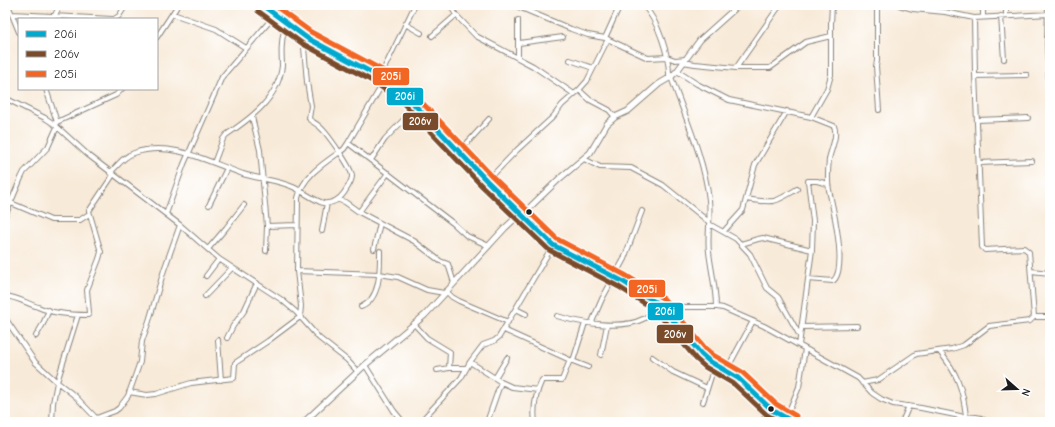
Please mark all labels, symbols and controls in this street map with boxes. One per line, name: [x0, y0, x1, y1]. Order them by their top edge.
legend: [18, 18, 158, 90]
text: 206i: [54, 27, 77, 41]
text: 206v: [54, 47, 79, 61]
text: 205i: [54, 67, 77, 81]
line badge: 205i: [372, 67, 410, 86]
text: 205i: [381, 70, 401, 83]
line badge: 206i: [386, 87, 424, 106]
text: 206i: [395, 90, 415, 103]
line badge: 206v: [402, 112, 439, 131]
text: 206v: [409, 115, 431, 128]
unlabelled marker: [524, 207, 534, 217]
line badge: 205i: [628, 279, 666, 298]
text: 205i: [637, 283, 657, 296]
line badge: 206i: [647, 302, 684, 321]
text: 206i: [655, 305, 675, 318]
line badge: 206v: [656, 324, 694, 344]
text: 206v: [664, 328, 686, 341]
north arrow: [997, 369, 1037, 409]
text: N: [1019, 387, 1033, 398]
unlabelled marker: [766, 404, 776, 414]

